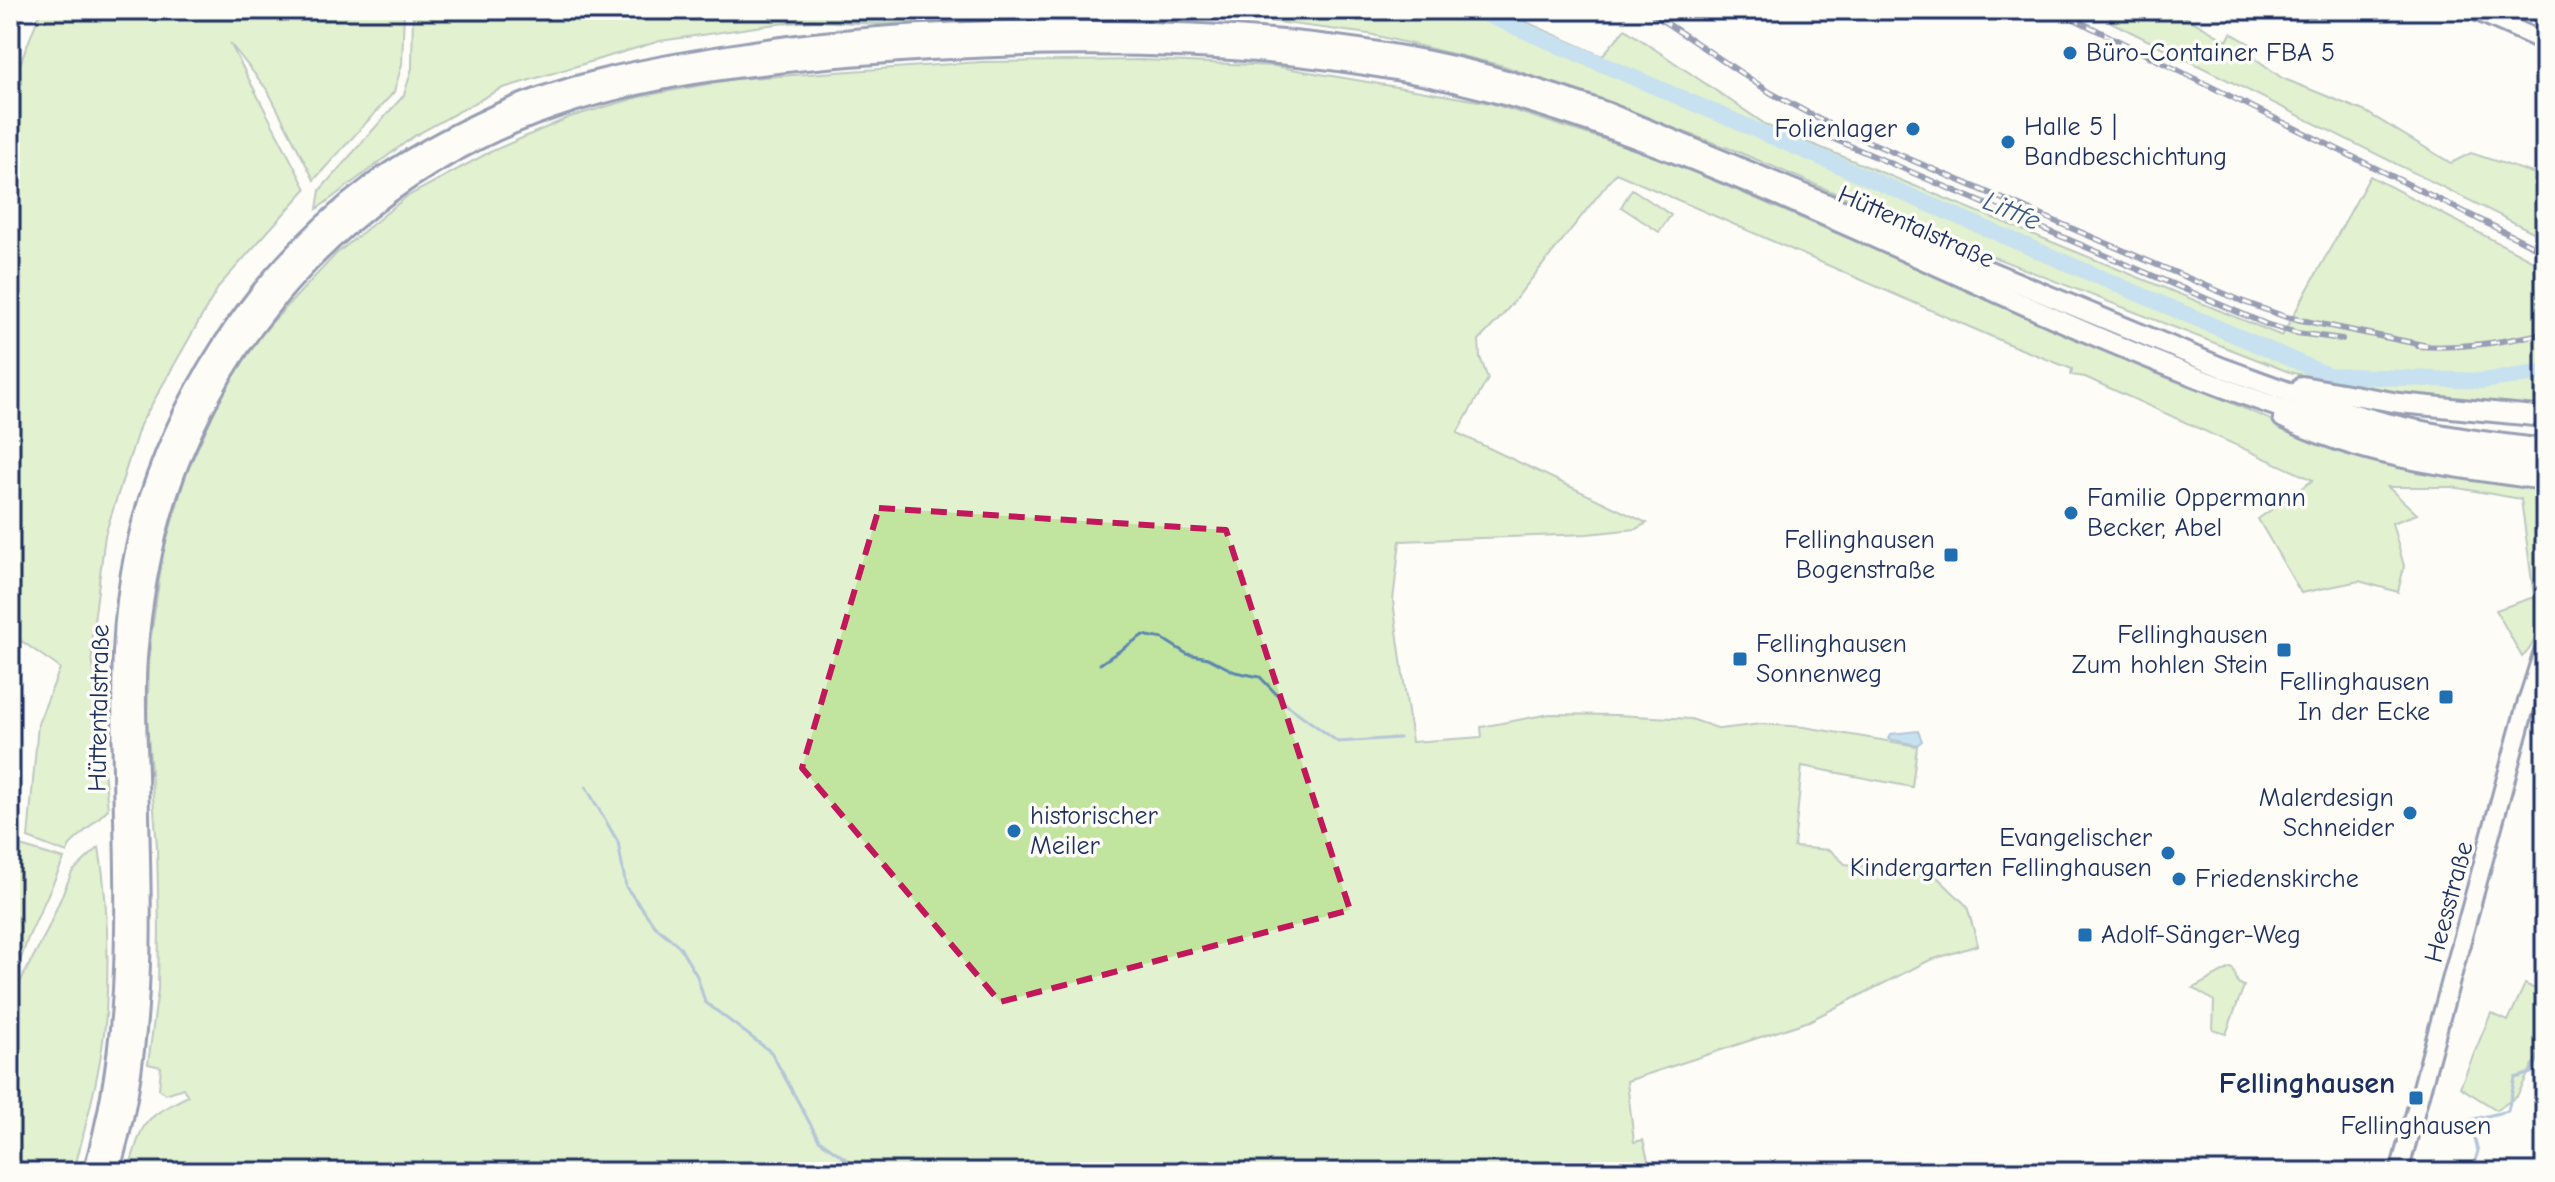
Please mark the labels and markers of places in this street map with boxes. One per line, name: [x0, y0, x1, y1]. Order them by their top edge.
place label: Büro-Container FBA 5: [2086, 38, 2335, 68]
marker: Büro-Container FBA 5: [2061, 44, 2079, 62]
place label: Halle 5 | Bandbeschichtung: [2024, 112, 2227, 172]
place label: Folienlager: [1774, 114, 1898, 144]
marker: Folienlager: [1904, 120, 1922, 138]
marker: Halle 5 | Bandbeschichtung: [1999, 133, 2017, 151]
place label: Familie Oppermann Becker, Abel: [2087, 483, 2306, 543]
marker: Familie Oppermann Becker, Abel: [2062, 504, 2080, 522]
place label: Fellinghausen Bogenstraße: [1784, 525, 1935, 585]
marker: Fellinghausen Bogenstraße: [1942, 546, 1960, 564]
place label: Fellinghausen Zum hohlen Stein: [2072, 620, 2268, 680]
place label: Fellinghausen Sonnenweg: [1756, 629, 1907, 689]
marker: Fellinghausen Zum hohlen Stein: [2275, 641, 2293, 659]
marker: Fellinghausen Sonnenweg: [1731, 650, 1749, 668]
place label: Fellinghausen In der Ecke: [2279, 667, 2430, 727]
marker: Fellinghausen In der Ecke: [2437, 688, 2455, 706]
place label: Malerdesign Schneider: [2259, 783, 2395, 843]
place label: historischer Meiler: [1030, 801, 1159, 861]
marker: Malerdesign Schneider: [2401, 804, 2419, 822]
marker: historischer Meiler: [1005, 822, 1023, 840]
place label: Evangelischer Kindergarten Fellinghausen: [1850, 823, 2153, 883]
marker: Evangelischer Kindergarten Fellinghausen: [2159, 844, 2177, 862]
place label: Friedenskirche: [2195, 864, 2359, 894]
marker: Friedenskirche: [2170, 870, 2188, 888]
place label: Adolf-Sänger-Weg: [2101, 920, 2301, 950]
marker: Adolf-Sänger-Weg: [2076, 926, 2094, 944]
marker: Fellinghausen: [2407, 1089, 2425, 1107]
place label: Fellinghausen: [2341, 1111, 2491, 1141]

